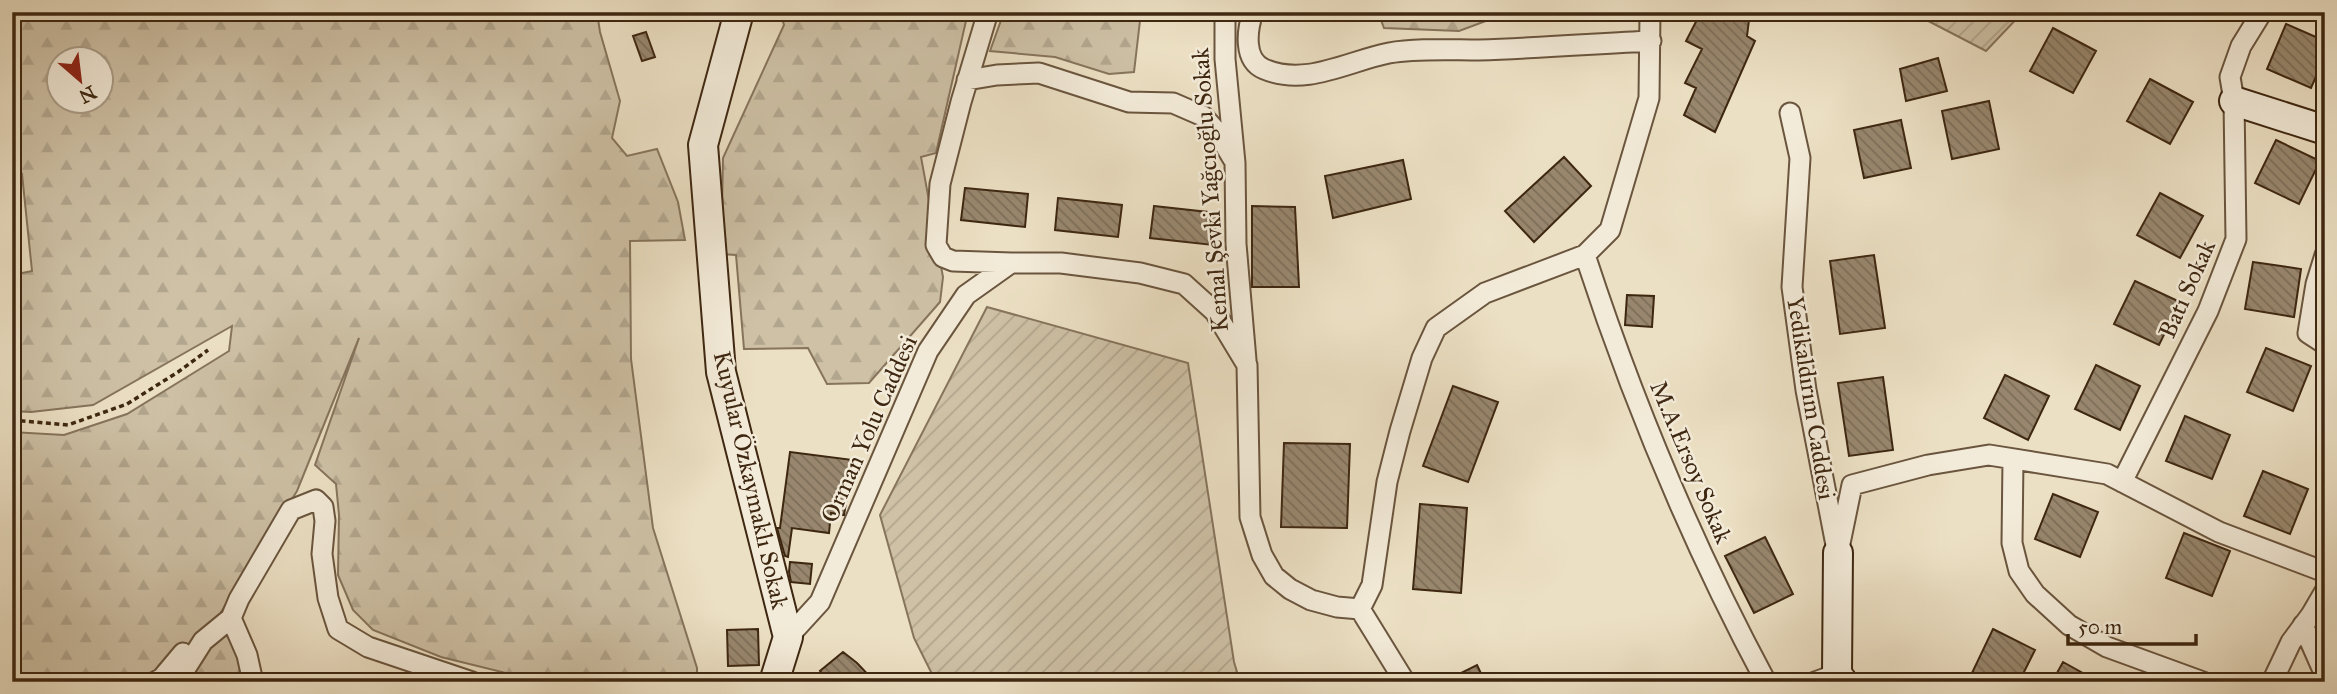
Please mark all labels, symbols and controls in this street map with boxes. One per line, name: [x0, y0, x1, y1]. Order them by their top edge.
north arrow: [46, 46, 116, 116]
street label: Kemal Şevki Yağcıoğlu Sokak: [1185, 46, 1235, 333]
text: N: [75, 81, 100, 109]
street label: Batı Sokak: [2152, 234, 2222, 343]
street label: Yedikaldırım Caddesi: [1780, 294, 1842, 502]
street label: Orman Yolu Caddesi: [814, 330, 924, 527]
street label: Kuyular Özkaymaklı Sokak: [707, 348, 795, 613]
street label: M.A.Ersoy Sokak: [1643, 376, 1739, 548]
scale bar: [2068, 603, 2195, 647]
text: 50 m: [2078, 614, 2123, 640]

